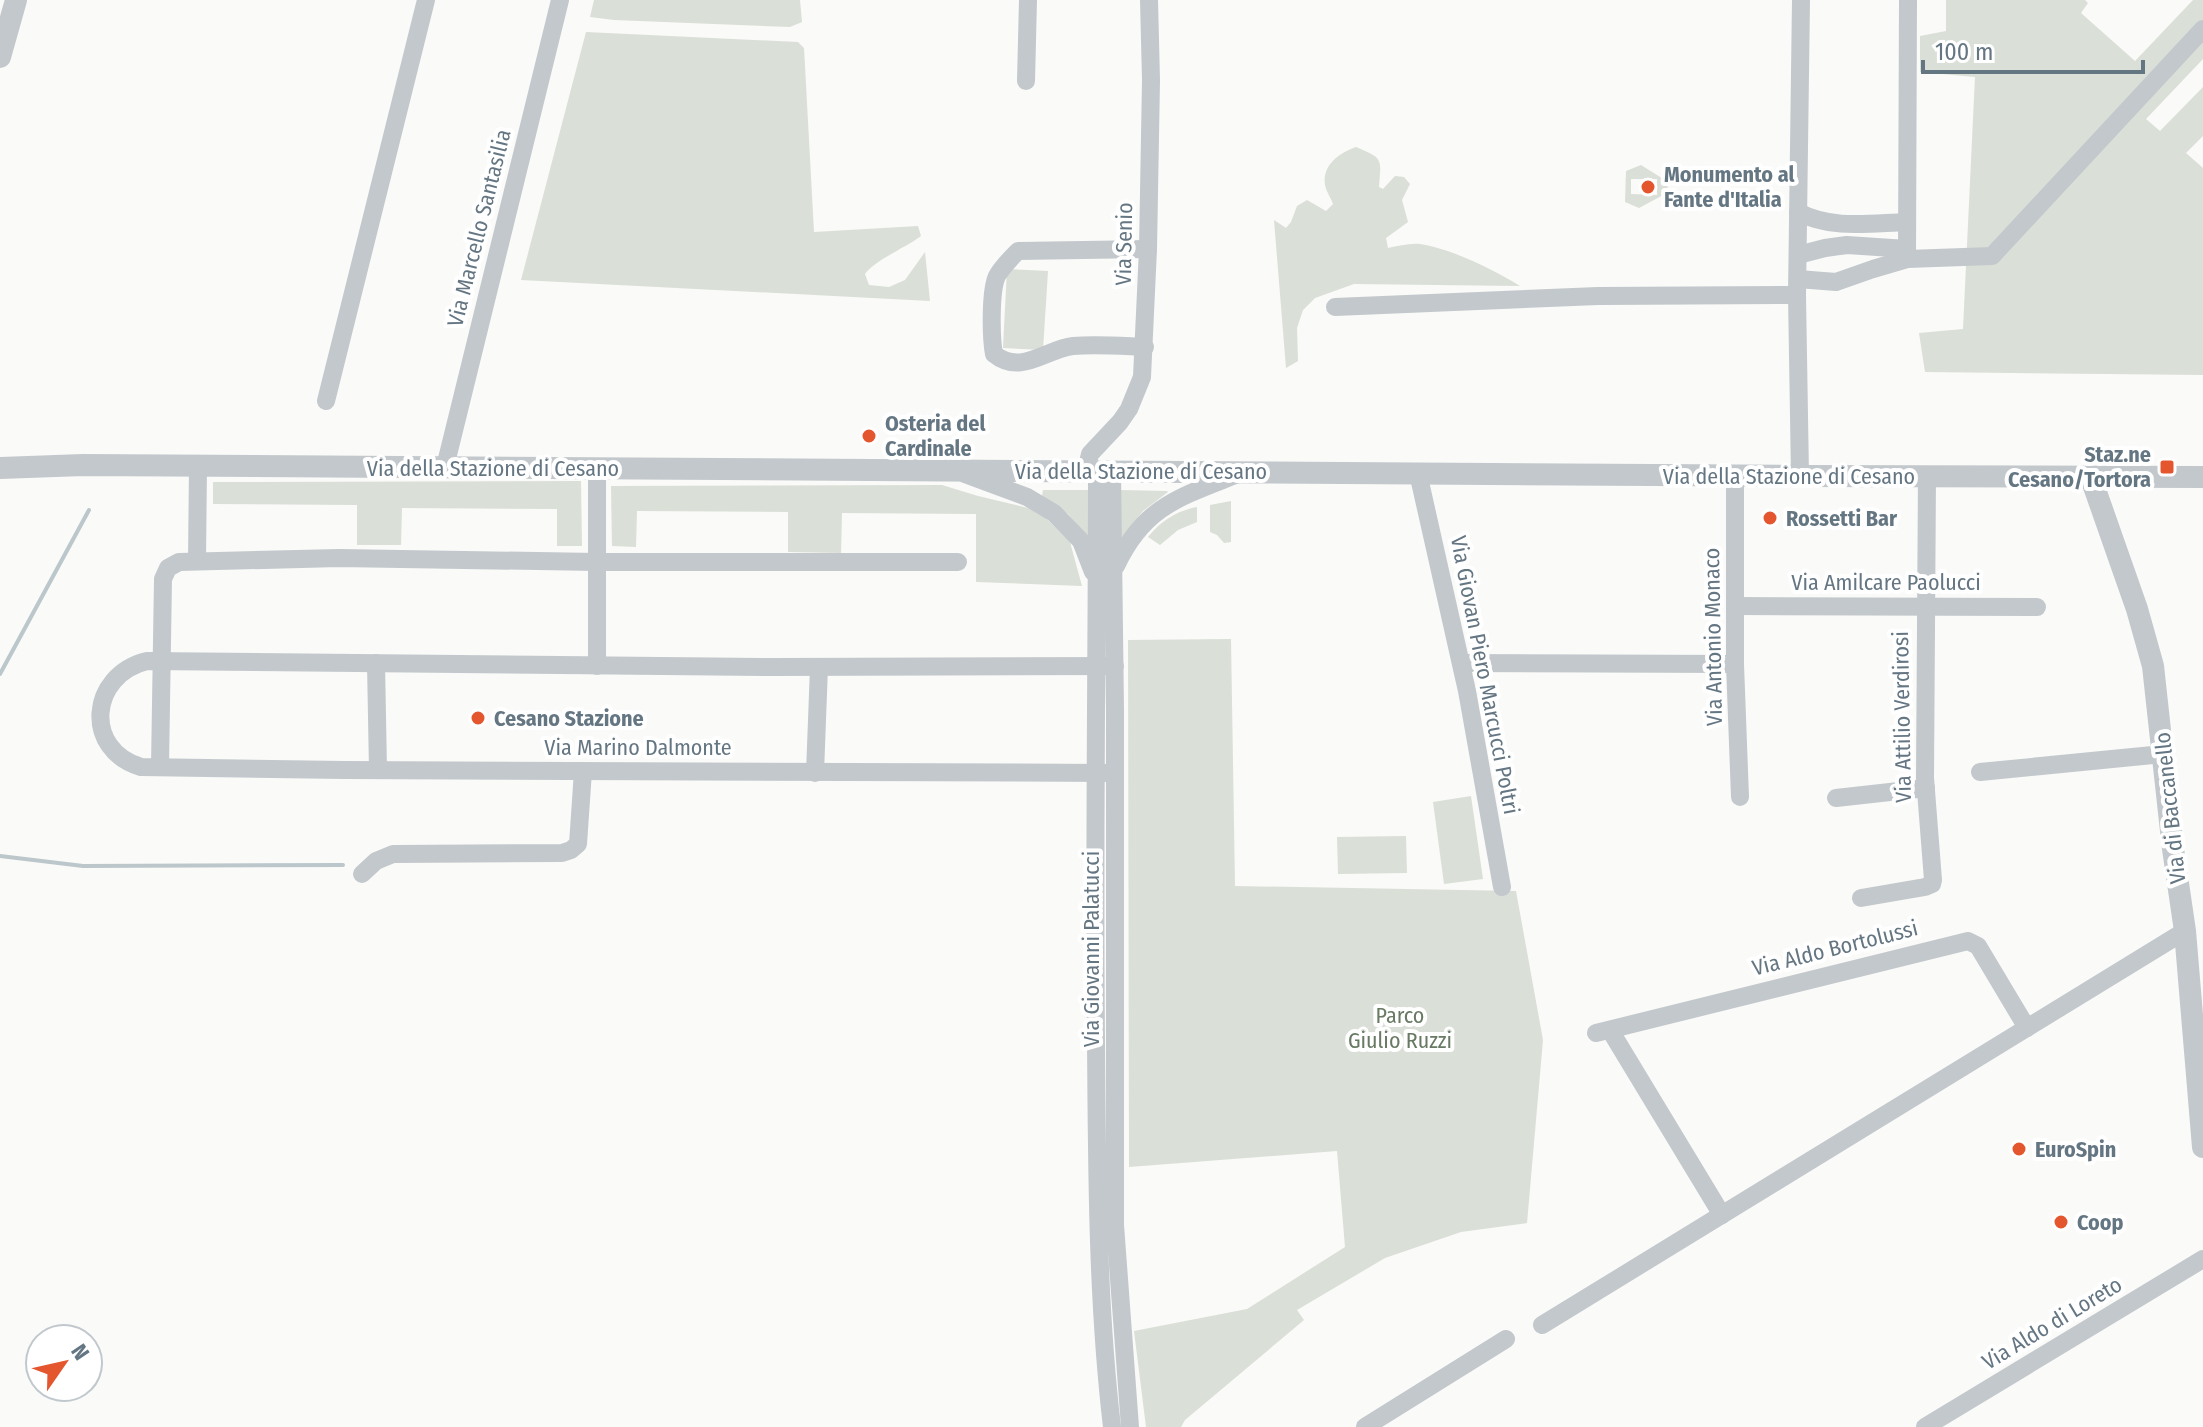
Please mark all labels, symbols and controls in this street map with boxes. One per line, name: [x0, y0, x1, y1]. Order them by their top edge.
scale bar: [1923, 24, 2143, 74]
text: 100 m: [1935, 38, 1993, 66]
street label: Via Marcello Santasilia: [441, 127, 517, 329]
place label: Monumento al Fante d'Italia: [1664, 161, 1795, 213]
marker: Monumento al Fante d'Italia: [1639, 178, 1657, 196]
street label: Via Senio: [1110, 202, 1138, 286]
place label: Osteria del Cardinale: [885, 410, 986, 462]
marker: Osteria del Cardinale: [860, 427, 878, 445]
place label: Staz.ne Cesano/Tortora: [2008, 441, 2151, 493]
street label: Via della Stazione di Cesano: [367, 455, 619, 482]
street label: Via della Stazione di Cesano: [1015, 458, 1267, 485]
marker: Staz.ne Cesano/Tortora: [2158, 458, 2176, 476]
street label: Via della Stazione di Cesano: [1663, 463, 1915, 490]
place label: Rossetti Bar: [1786, 505, 1898, 532]
marker: Rossetti Bar: [1761, 509, 1779, 527]
street label: Via Giovan Piero Marcucci Poltri: [1445, 533, 1525, 817]
street label: Via Antonio Monaco: [1698, 548, 1728, 726]
street label: Via Amilcare Paolucci: [1791, 569, 1981, 596]
street label: Via Attilio Verdirosi: [1887, 631, 1917, 803]
place label: Cesano Stazione: [494, 705, 644, 732]
marker: Cesano Stazione: [469, 709, 487, 727]
street label: Via di Baccanello: [2149, 731, 2191, 885]
street label: Via Marino Dalmonte: [544, 734, 732, 761]
street label: Via Giovanni Palatucci: [1078, 851, 1105, 1047]
street label: Via Aldo Bortolussi: [1749, 914, 1921, 982]
park label: Parco Giulio Ruzzi: [1348, 1002, 1452, 1054]
place label: EuroSpin: [2035, 1136, 2116, 1163]
marker: EuroSpin: [2010, 1140, 2028, 1158]
place label: Coop: [2077, 1209, 2124, 1236]
marker: Coop: [2052, 1213, 2070, 1231]
street label: Via Aldo di Loreto: [1977, 1271, 2127, 1375]
north arrow: [24, 1323, 104, 1403]
text: N: [65, 1339, 95, 1365]

